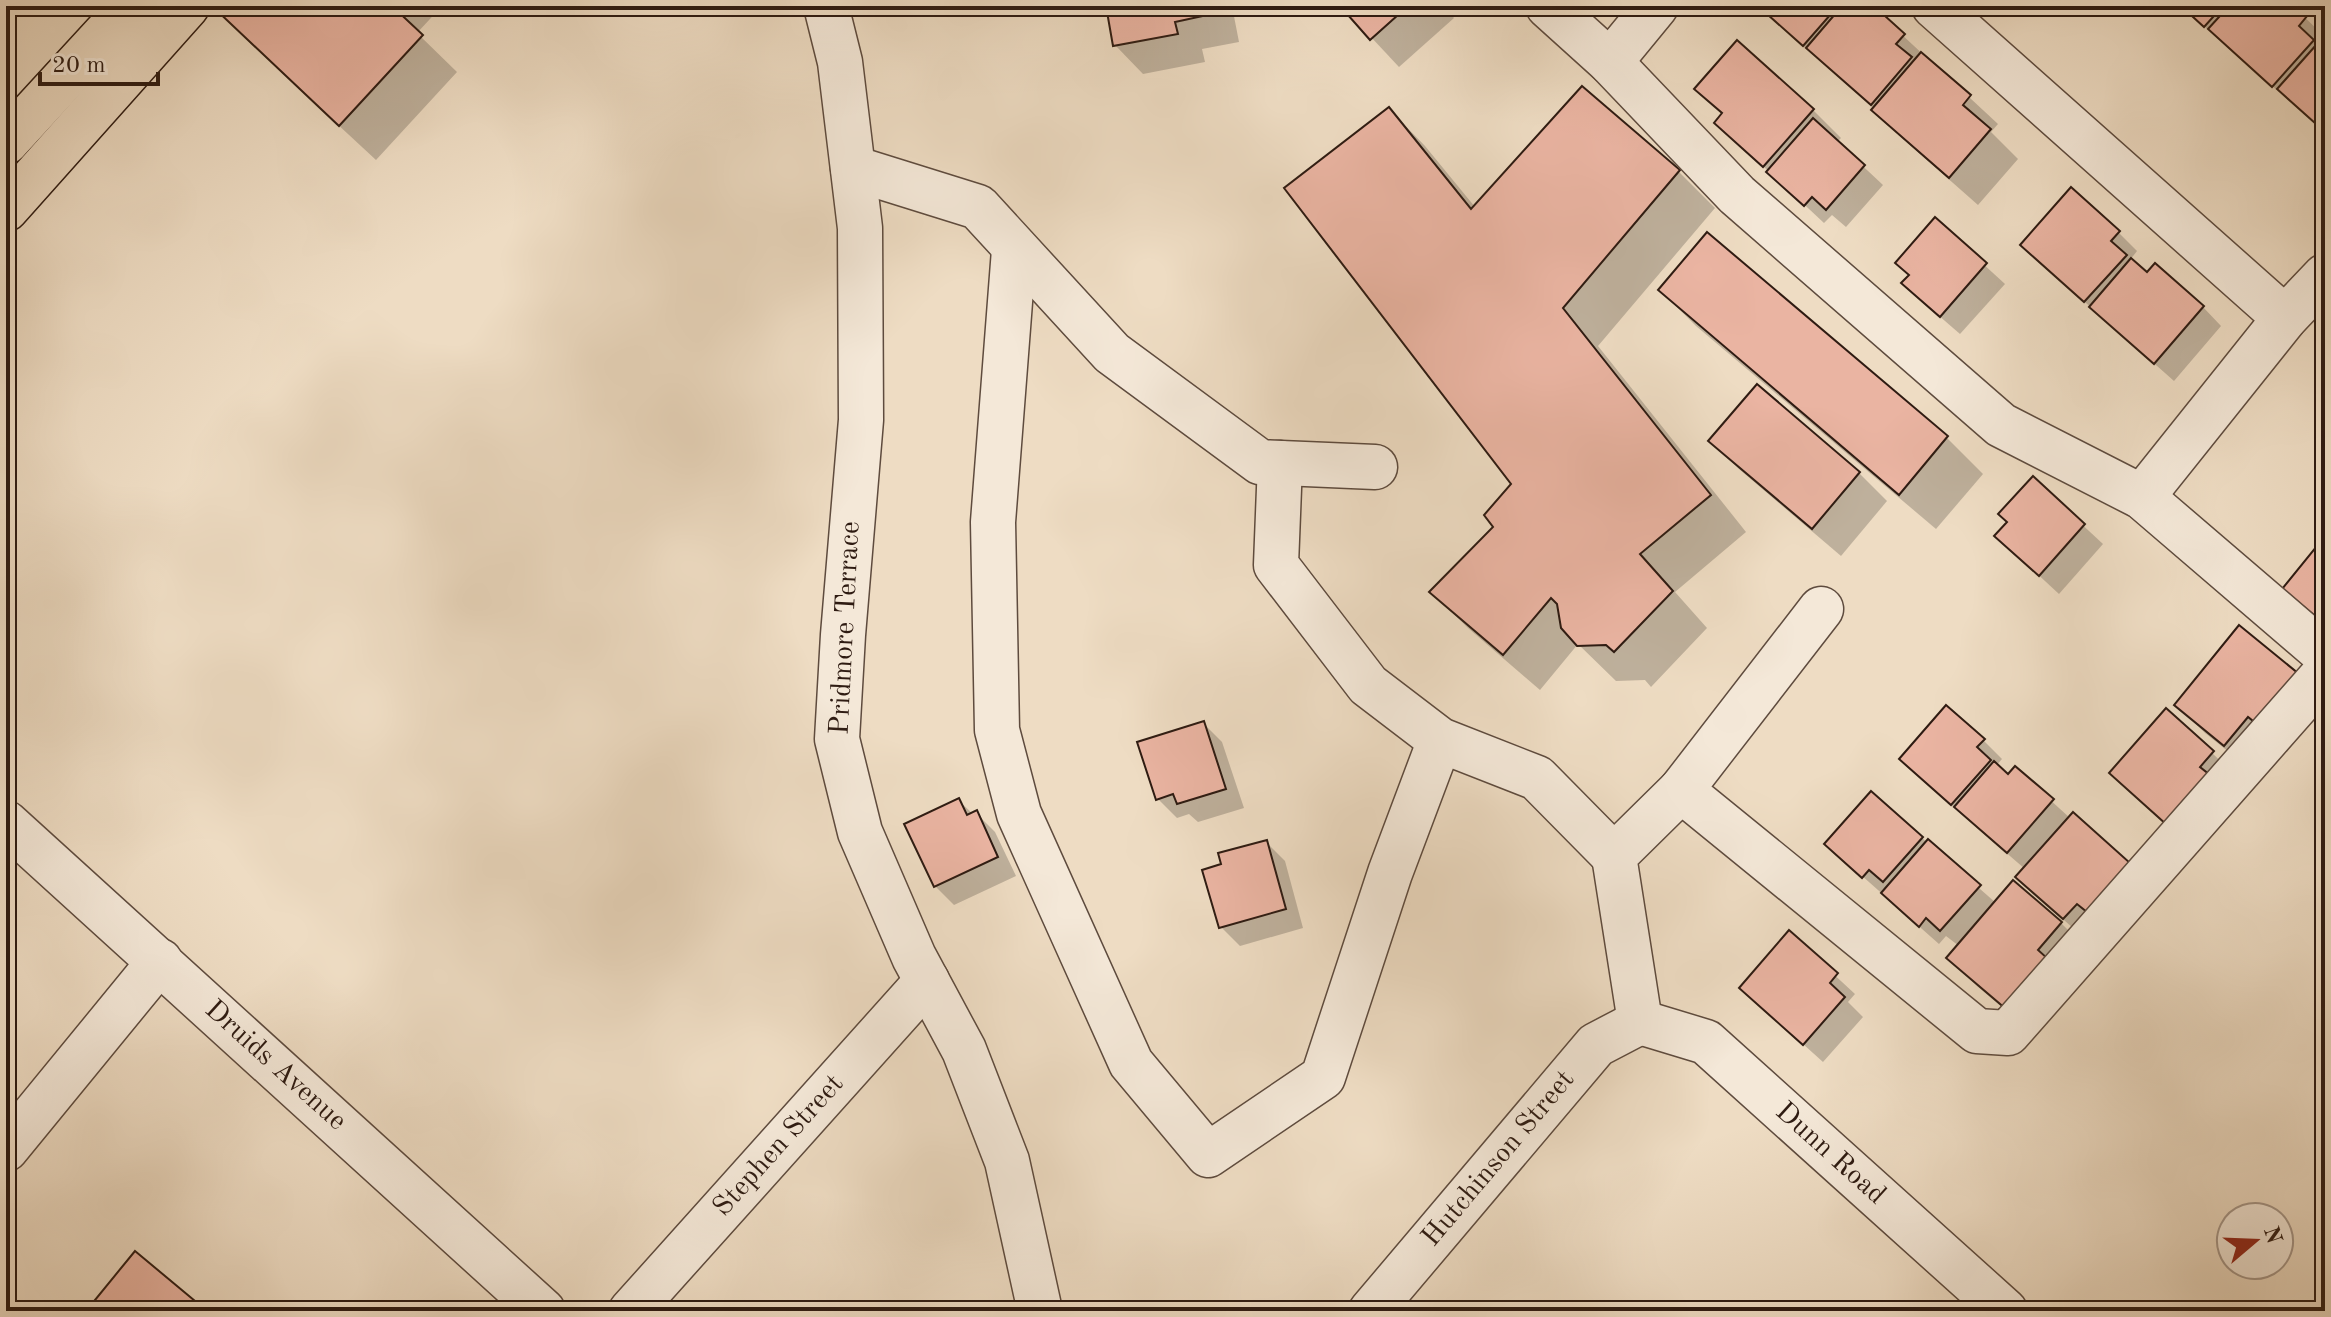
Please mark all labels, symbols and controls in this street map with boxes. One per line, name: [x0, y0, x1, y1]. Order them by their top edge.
scale bar: [40, 36, 158, 86]
text: 20 m: [52, 54, 106, 78]
street label: Pridmore Terrace: [826, 520, 866, 736]
street label: Druids Avenue: [199, 996, 351, 1136]
street label: Hutchinson Street: [1418, 1066, 1580, 1252]
street label: Stephen Street: [708, 1070, 850, 1222]
street label: Dunn Road: [1770, 1098, 1890, 1210]
north arrow: [2215, 1201, 2295, 1281]
text: N: [2259, 1224, 2285, 1247]

